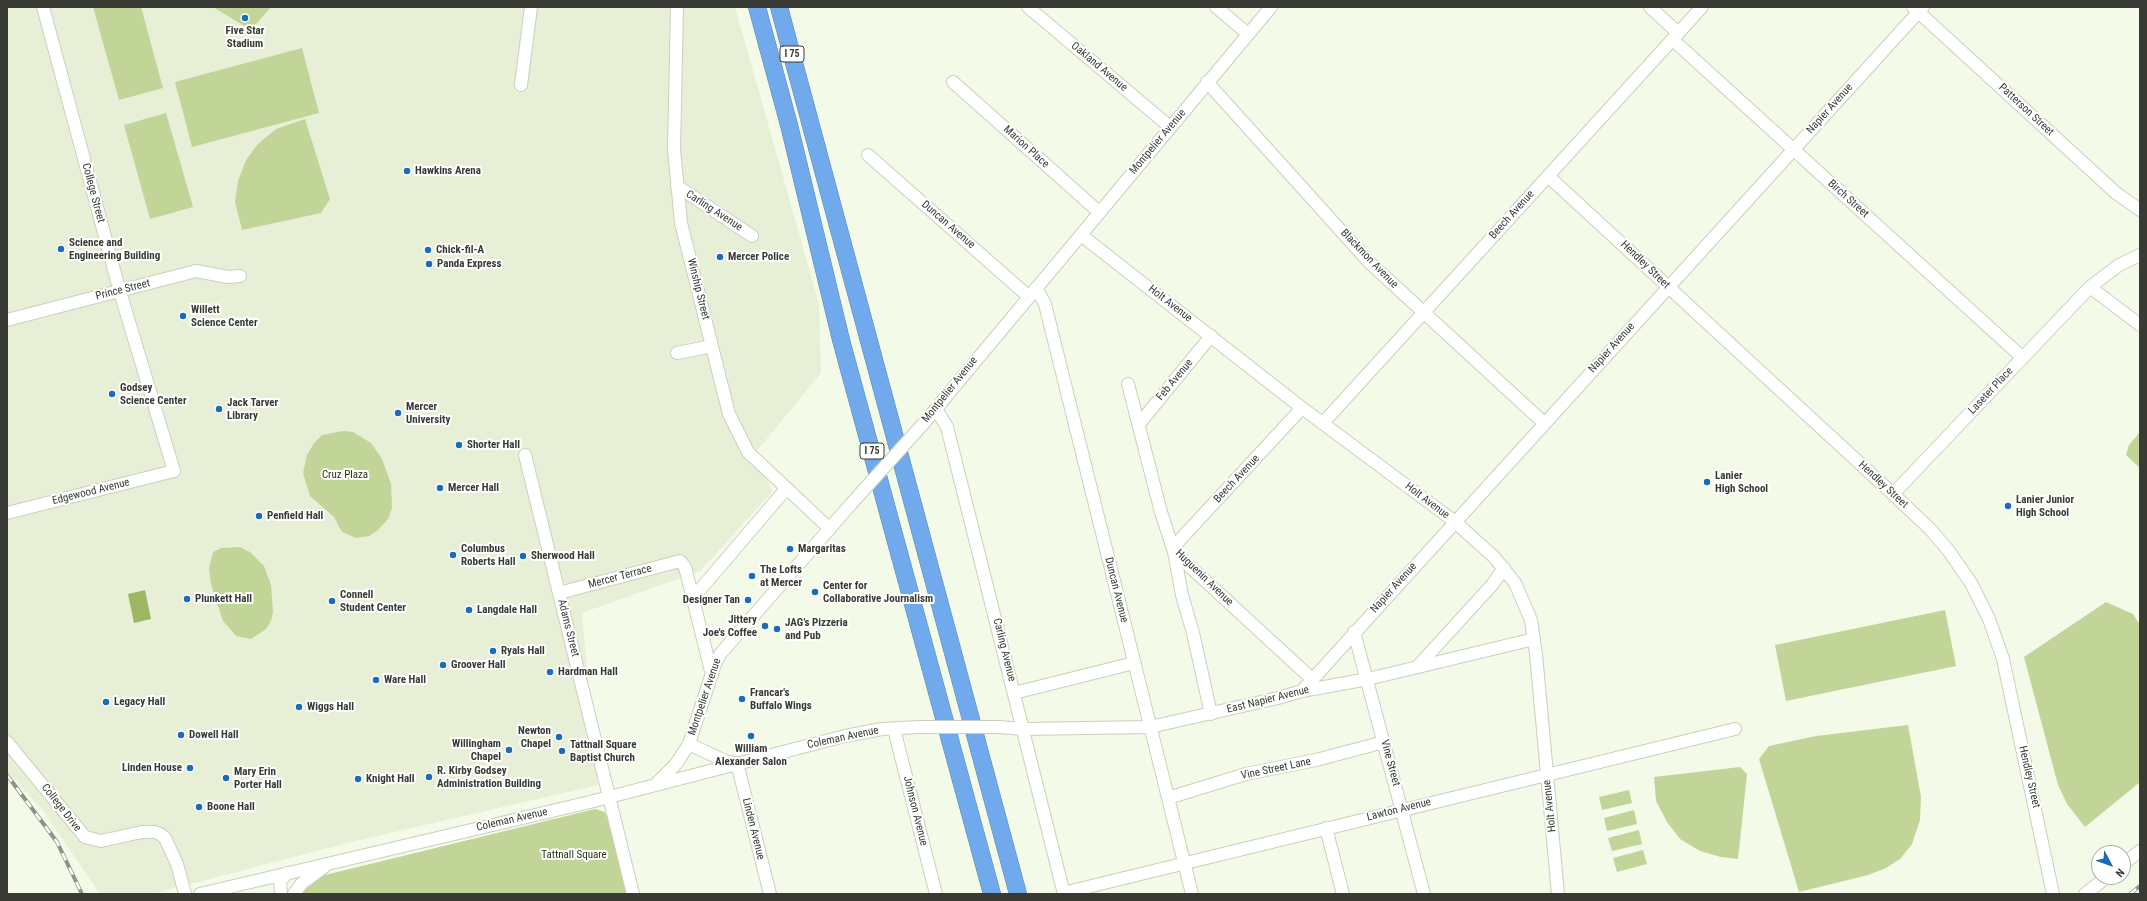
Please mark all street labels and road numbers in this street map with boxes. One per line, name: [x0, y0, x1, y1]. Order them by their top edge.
street label: Oakland Avenue: [1068, 40, 1130, 94]
road number: I 75: [780, 46, 804, 62]
street label: Napier Avenue: [1804, 81, 1856, 137]
street label: Patterson Street: [1996, 81, 2056, 139]
street label: Montpelier Avenue: [1127, 107, 1189, 177]
street label: Marion Place: [1000, 123, 1052, 171]
street label: College Street: [79, 162, 107, 224]
street label: Birch Street: [1825, 177, 1871, 221]
street label: Carling Avenue: [683, 188, 745, 234]
street label: Beech Avenue: [1487, 188, 1537, 242]
street label: Duncan Avenue: [918, 198, 978, 252]
street label: Blackmon Avenue: [1337, 227, 1401, 291]
street label: Hendley Street: [1618, 238, 1672, 292]
street label: Winship Street: [684, 257, 712, 321]
street label: Prince Street: [94, 277, 152, 303]
street label: Holt Avenue: [1145, 283, 1195, 325]
street label: Napier Avenue: [1586, 320, 1638, 376]
street label: Montpelier Avenue: [919, 354, 981, 426]
street label: Feb Avenue: [1154, 357, 1196, 403]
street label: Laseter Place: [1966, 365, 2016, 417]
road number: I 75: [860, 443, 884, 459]
street label: Beech Avenue: [1211, 452, 1263, 506]
street label: Hendley Street: [1855, 459, 1911, 511]
street label: Edgewood Avenue: [51, 476, 131, 508]
street label: Holt Avenue: [1402, 480, 1452, 522]
street label: Huguenin Avenue: [1172, 547, 1236, 609]
street label: Duncan Avenue: [1102, 556, 1130, 624]
street label: Napier Avenue: [1368, 560, 1420, 616]
street label: Mercer Terrace: [587, 562, 653, 592]
street label: Adams Street: [554, 598, 582, 658]
street label: Carling Avenue: [990, 617, 1018, 683]
street label: Montpelier Avenue: [686, 657, 724, 737]
street label: East Napier Avenue: [1226, 683, 1310, 717]
street label: Coleman Avenue: [806, 724, 880, 752]
street label: Vine Street: [1377, 738, 1403, 788]
street label: Hendley Street: [2015, 745, 2043, 809]
street label: Vine Street Lane: [1240, 755, 1312, 783]
street label: Johnson Avenue: [900, 775, 930, 847]
street label: Holt Avenue: [1541, 779, 1559, 833]
street label: College Drive: [38, 781, 84, 835]
street label: Lawton Avenue: [1365, 796, 1433, 824]
street label: Linden Avenue: [739, 797, 767, 861]
street label: Coleman Avenue: [475, 805, 549, 835]

